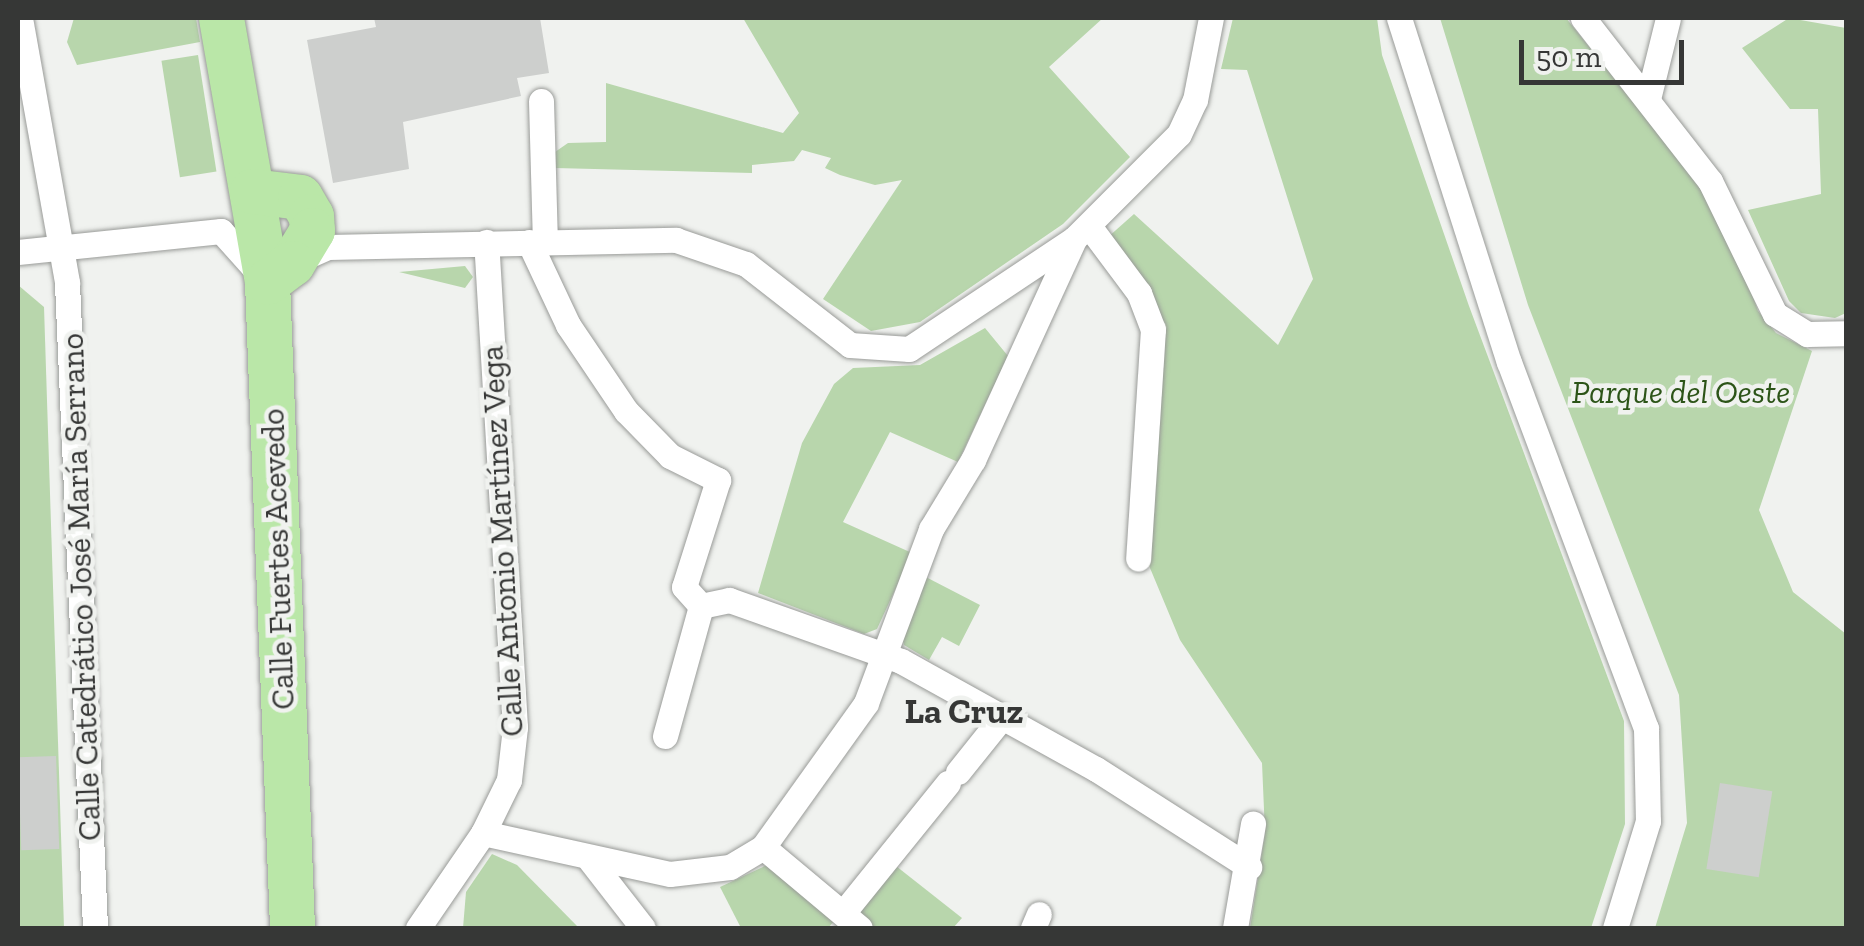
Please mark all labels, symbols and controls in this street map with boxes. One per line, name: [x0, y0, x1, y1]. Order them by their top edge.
scale bar: [1524, 20, 1689, 82]
text: 50 m: [1536, 39, 1601, 75]
street label: Calle Catedrático José María Serrano: [53, 332, 109, 842]
street label: Calle Antonio Martínez Vega: [473, 343, 531, 739]
park label: Parque del Oeste: [1572, 373, 1790, 411]
street label: Calle Fuertes Acevedo: [254, 407, 302, 711]
district label: La Cruz: [905, 690, 1023, 732]

